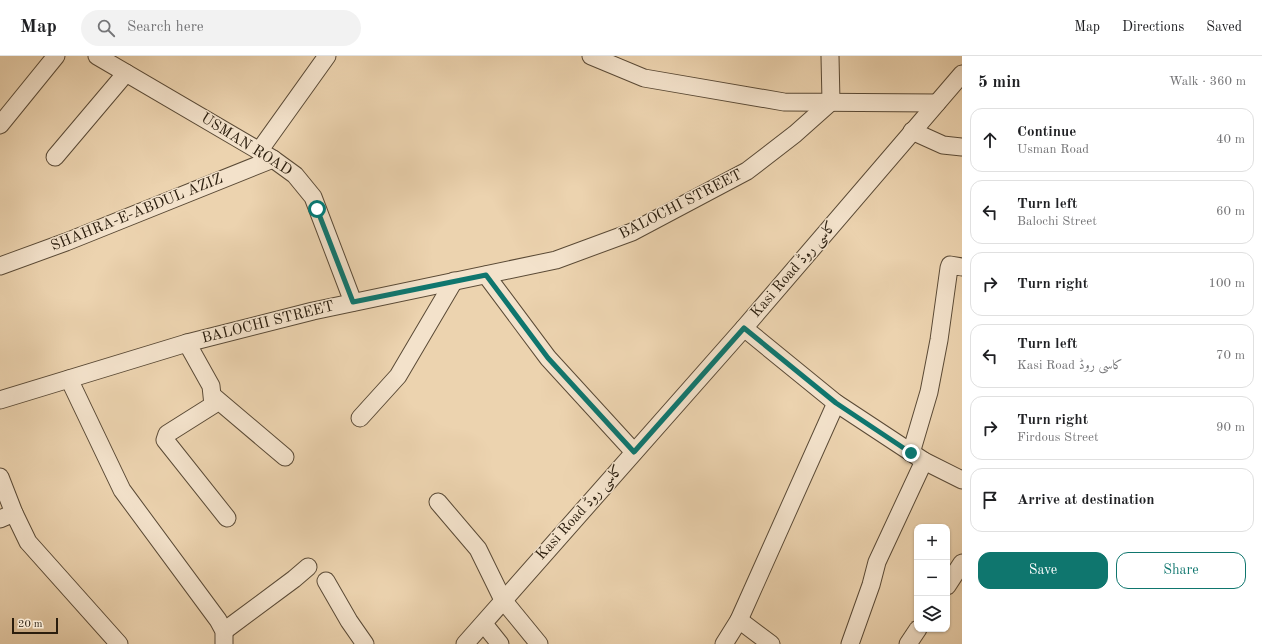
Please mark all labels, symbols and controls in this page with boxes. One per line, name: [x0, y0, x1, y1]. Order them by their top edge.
search box: [81, 10, 361, 46]
icon: search: [95, 17, 117, 39]
text: Map: [20, 18, 57, 37]
text: Search here: [127, 20, 204, 35]
text: Map: [1074, 20, 1100, 34]
text: Directions: [1122, 20, 1184, 34]
text: Saved: [1206, 20, 1242, 34]
text: 5 min: [978, 74, 1021, 91]
text: Walk · 360 m: [1169, 75, 1246, 88]
street label: USMAN ROAD: [198, 111, 294, 179]
text: Continue: [1017, 125, 1076, 140]
icon: ahead: [979, 129, 1001, 151]
text: 40 m: [1216, 133, 1245, 146]
text: Usman Road: [1017, 143, 1089, 156]
street label: BALOCHI STREET: [617, 167, 745, 243]
street label: SHAHRA-E-ABDUL AZIZ: [49, 172, 225, 254]
text: Turn left: [1017, 197, 1077, 212]
route start: [308, 200, 326, 218]
icon: left: [979, 201, 1001, 223]
text: 60 m: [1216, 205, 1245, 218]
text: Balochi Street: [1017, 215, 1097, 228]
street label: Kasi Road کاسی روڈ: [747, 218, 841, 322]
icon: right: [979, 273, 1001, 295]
text: Turn right: [1017, 277, 1088, 292]
text: 100 m: [1208, 277, 1245, 290]
street label: BALOCHI STREET: [200, 299, 336, 347]
text: Turn left: [1017, 337, 1077, 352]
icon: left: [979, 345, 1001, 367]
text: 70 m: [1216, 349, 1245, 362]
text: Kasi Road کاسی روڈ: [1017, 359, 1123, 372]
text: Turn right: [1017, 413, 1088, 428]
icon: right: [979, 417, 1001, 439]
text: 90 m: [1216, 421, 1245, 434]
text: Firdous Street: [1017, 431, 1099, 444]
route end: [902, 444, 920, 462]
street label: Kasi Road کاسی روڈ: [532, 461, 628, 565]
icon: arrive: [979, 489, 1001, 511]
text: Arrive at destination: [1017, 493, 1155, 508]
map controls: [914, 524, 950, 632]
button: +: [914, 524, 950, 560]
button: Save: [978, 552, 1108, 589]
button: Share: [1116, 552, 1246, 589]
button: −: [914, 560, 950, 596]
button: layers: [914, 596, 950, 632]
scale bar: [12, 616, 58, 635]
text: 20 m: [18, 619, 43, 630]

